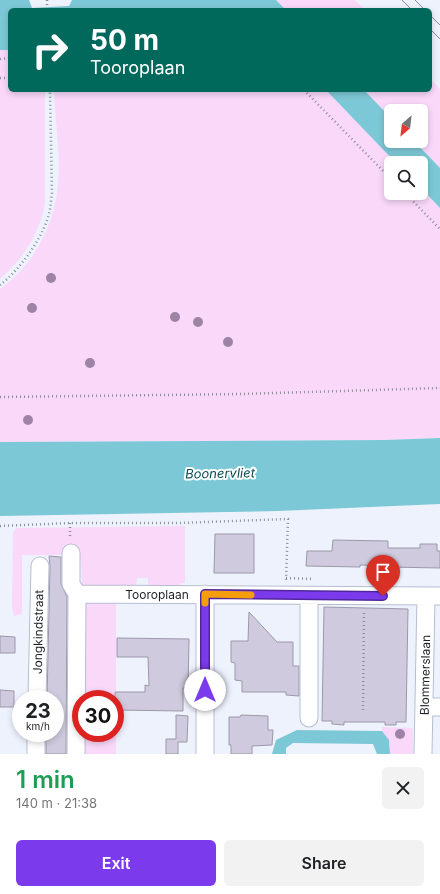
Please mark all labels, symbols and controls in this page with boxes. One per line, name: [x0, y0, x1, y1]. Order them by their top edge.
text: 50 m: [90, 23, 159, 57]
icon: right: [24, 24, 76, 76]
text: Tooroplaan: [90, 57, 185, 78]
north arrow: [384, 104, 428, 148]
map controls: [384, 104, 428, 200]
button: search: [384, 156, 428, 200]
water label: Boonervliet: [185, 464, 256, 482]
pin: [366, 555, 400, 596]
icon: arrive: [372, 561, 394, 583]
street label: Tooroplaan: [125, 587, 189, 602]
street label: Jongkindstraat: [30, 590, 46, 674]
street label: Blommerslaan: [417, 635, 433, 715]
position arrow: [184, 669, 226, 711]
speed limit sign: 30: [72, 690, 124, 742]
text: 23: [25, 699, 51, 723]
text: km/h: [26, 720, 50, 732]
text: 1 min: [16, 765, 75, 794]
button: close: [382, 767, 424, 809]
text: 140 m · 21:38: [16, 795, 97, 811]
button: Exit: [16, 840, 216, 886]
button: Share: [224, 840, 424, 886]

